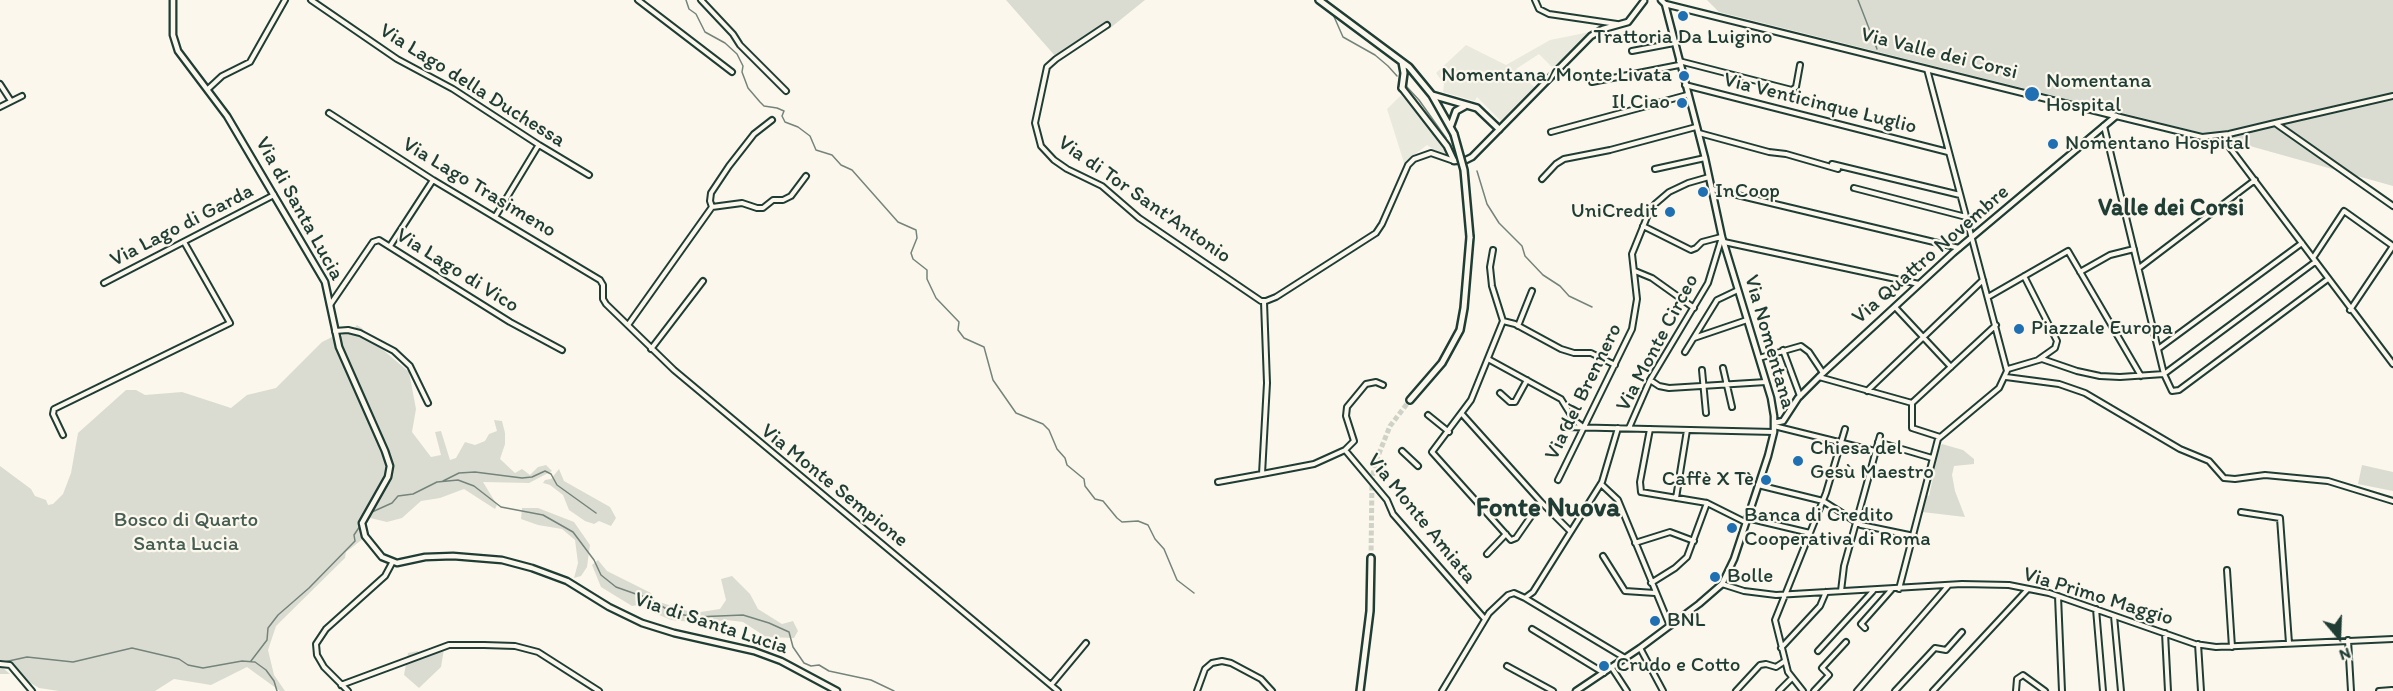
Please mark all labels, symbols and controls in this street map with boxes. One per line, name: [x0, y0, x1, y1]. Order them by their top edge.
marker: Trattoria Da Luigino: [1676, 9, 1690, 23]
street label: Via Lago della Duchessa: [374, 18, 570, 154]
street label: Via Valle dei Corsi: [1858, 22, 2020, 86]
place label: Trattoria Da Luigino: [1593, 25, 1773, 51]
place label: Nomentana/Monte Livata: [1441, 63, 1672, 89]
street label: Via Venticinque Luglio: [1721, 68, 1919, 140]
marker: Nomentana/Monte Livata: [1677, 69, 1691, 83]
place label: Nomentana Hospital: [2046, 69, 2151, 119]
marker: Nomentana Hospital: [2023, 85, 2041, 103]
place label: Il Ciao: [1612, 90, 1670, 116]
marker: Il Ciao: [1675, 96, 1689, 110]
street label: Via di Tor Sant'Antonio: [1053, 131, 1235, 269]
place label: Nomentano Hospital: [2065, 131, 2250, 157]
street label: Via Lago Trasimeno: [397, 132, 561, 244]
street label: Via di Santa Lucia: [249, 133, 349, 285]
marker: Nomentano Hospital: [2046, 137, 2060, 151]
street label: Via Lago di Garda: [106, 179, 258, 273]
place label: InCoop: [1715, 179, 1780, 205]
street label: Via Quattro Novembre: [1847, 180, 2015, 330]
marker: InCoop: [1696, 185, 1710, 199]
district label: Valle dei Corsi: [2098, 195, 2244, 223]
place label: UniCredit: [1571, 199, 1658, 225]
marker: UniCredit: [1663, 205, 1677, 219]
street label: Via Lago di Vico: [391, 223, 523, 319]
street label: Via Monte Circeo: [1611, 270, 1705, 416]
street label: Via Nomentana: [1738, 272, 1800, 412]
place label: Piazzale Europa: [2031, 316, 2173, 342]
street label: Via del Brennero: [1540, 320, 1628, 464]
marker: Piazzale Europa: [2012, 322, 2026, 336]
street label: Via Monte Sempione: [755, 419, 913, 553]
place label: Chiesa del Gesù Maestro: [1810, 436, 1934, 486]
street label: Via Monte Amiata: [1361, 449, 1481, 589]
marker: Chiesa del Gesù Maestro: [1791, 454, 1805, 468]
place label: Caffè X Tè: [1662, 467, 1754, 493]
marker: Caffè X Tè: [1759, 473, 1773, 487]
district label: Fonte Nuova: [1476, 493, 1620, 525]
place label: Banca di Credito Cooperativa di Roma: [1744, 503, 1931, 553]
park label: Bosco di Quarto Santa Lucia: [114, 508, 258, 558]
marker: Banca di Credito Cooperativa di Roma: [1725, 521, 1739, 535]
street label: Via Primo Maggio: [2020, 562, 2176, 632]
place label: Bolle: [1727, 564, 1773, 590]
marker: Bolle: [1708, 570, 1722, 584]
street label: Via di Santa Lucia: [631, 587, 791, 661]
north arrow: [2309, 607, 2369, 667]
place label: BNL: [1667, 608, 1705, 634]
marker: BNL: [1648, 614, 1662, 628]
text: N: [2337, 644, 2353, 665]
place label: Crudo e Cotto: [1616, 653, 1741, 679]
marker: Crudo e Cotto: [1597, 659, 1611, 673]

